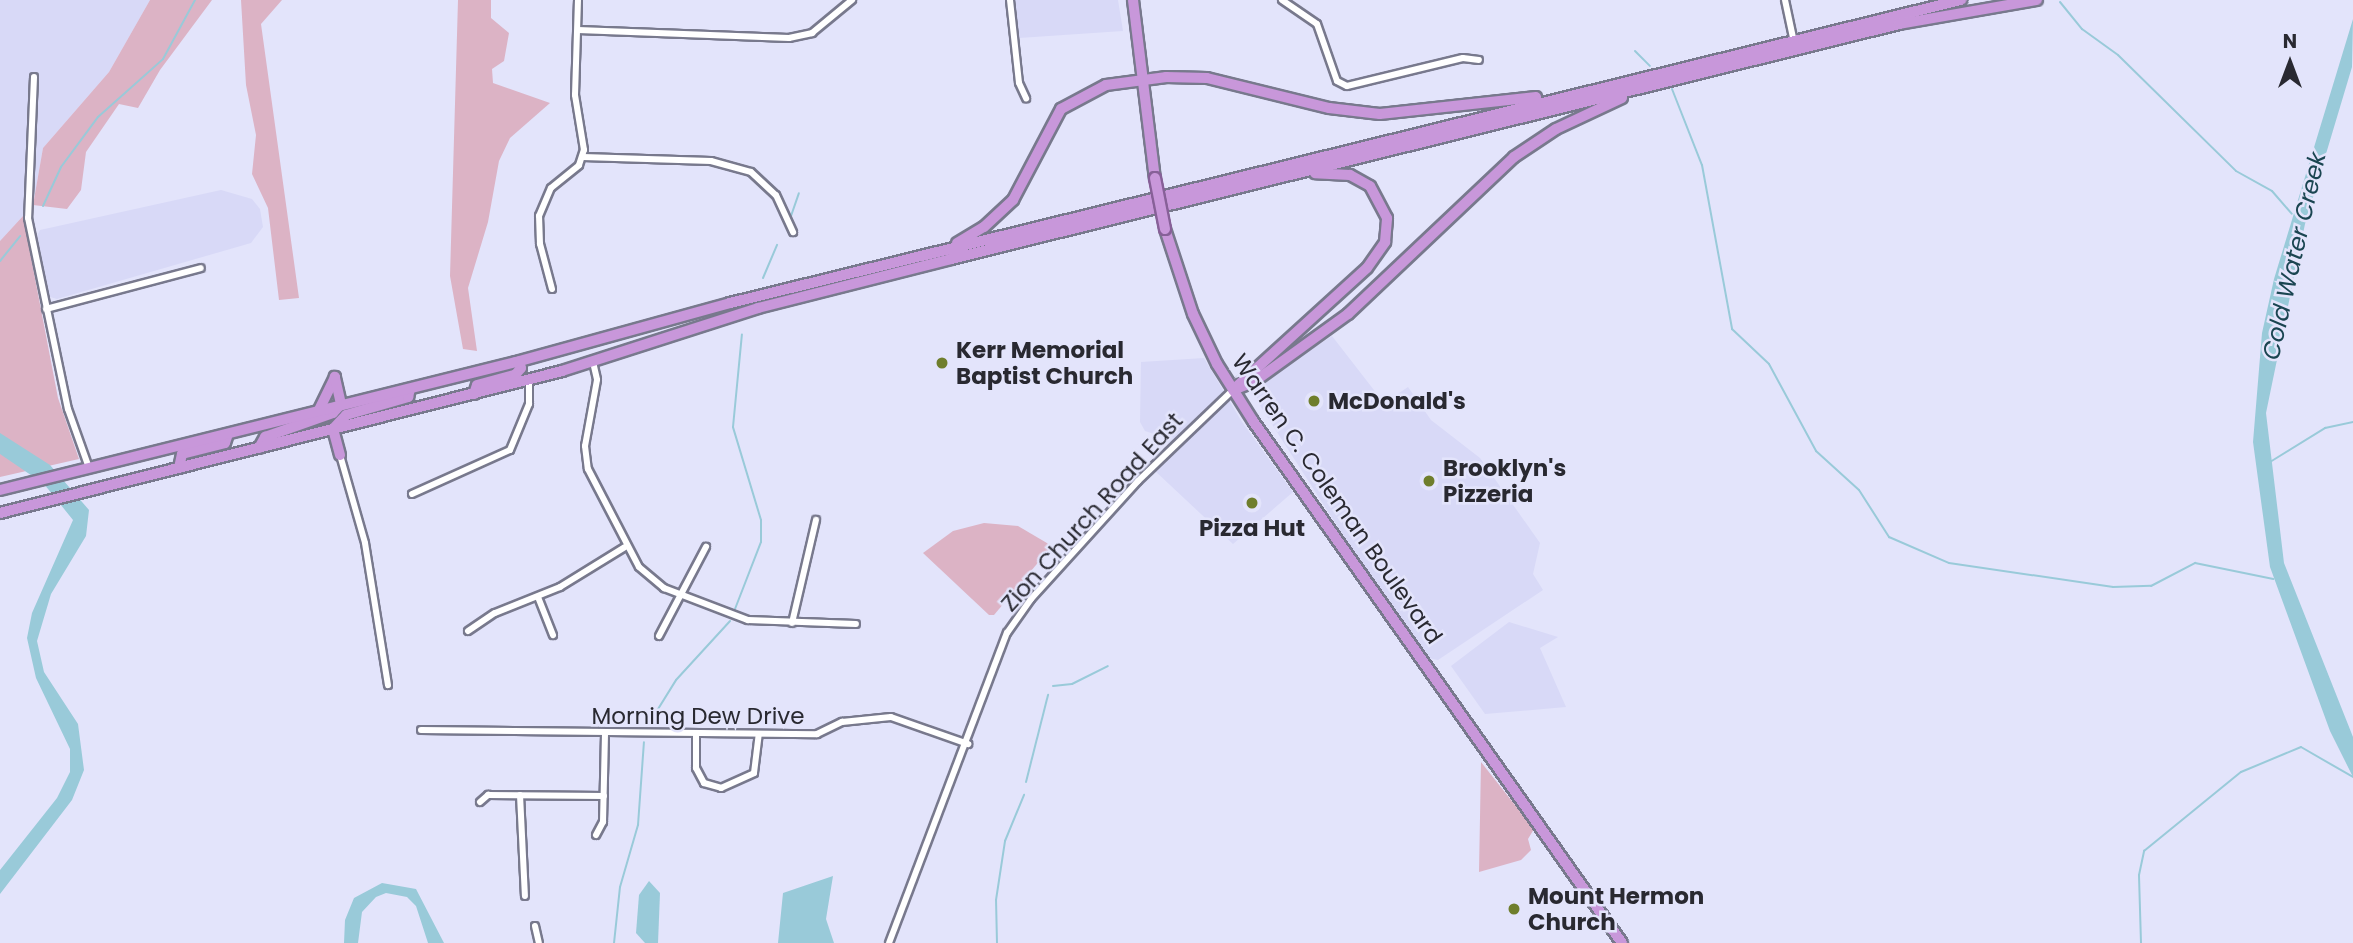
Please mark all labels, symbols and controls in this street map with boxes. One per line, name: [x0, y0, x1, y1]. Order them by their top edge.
north arrow: [2255, 28, 2325, 98]
text: N: [2283, 28, 2297, 55]
water label: Cold Water Creek: [2256, 149, 2332, 363]
place label: Kerr Memorial Baptist Church: [956, 336, 1133, 390]
street label: Warren C. Coleman Boulevard: [1226, 349, 1448, 649]
marker: Kerr Memorial Baptist Church: [934, 355, 950, 371]
place label: McDonald's: [1328, 387, 1466, 415]
marker: McDonald's: [1306, 393, 1322, 409]
street label: Zion Church Road East: [995, 407, 1189, 617]
place label: Brooklyn's Pizzeria: [1443, 454, 1566, 508]
marker: Brooklyn's Pizzeria: [1421, 473, 1437, 489]
marker: Pizza Hut: [1244, 495, 1260, 511]
place label: Pizza Hut: [1199, 514, 1305, 542]
street label: Morning Dew Drive: [591, 702, 805, 730]
place label: Mount Hermon Church: [1528, 882, 1704, 936]
marker: Mount Hermon Church: [1506, 901, 1522, 917]

